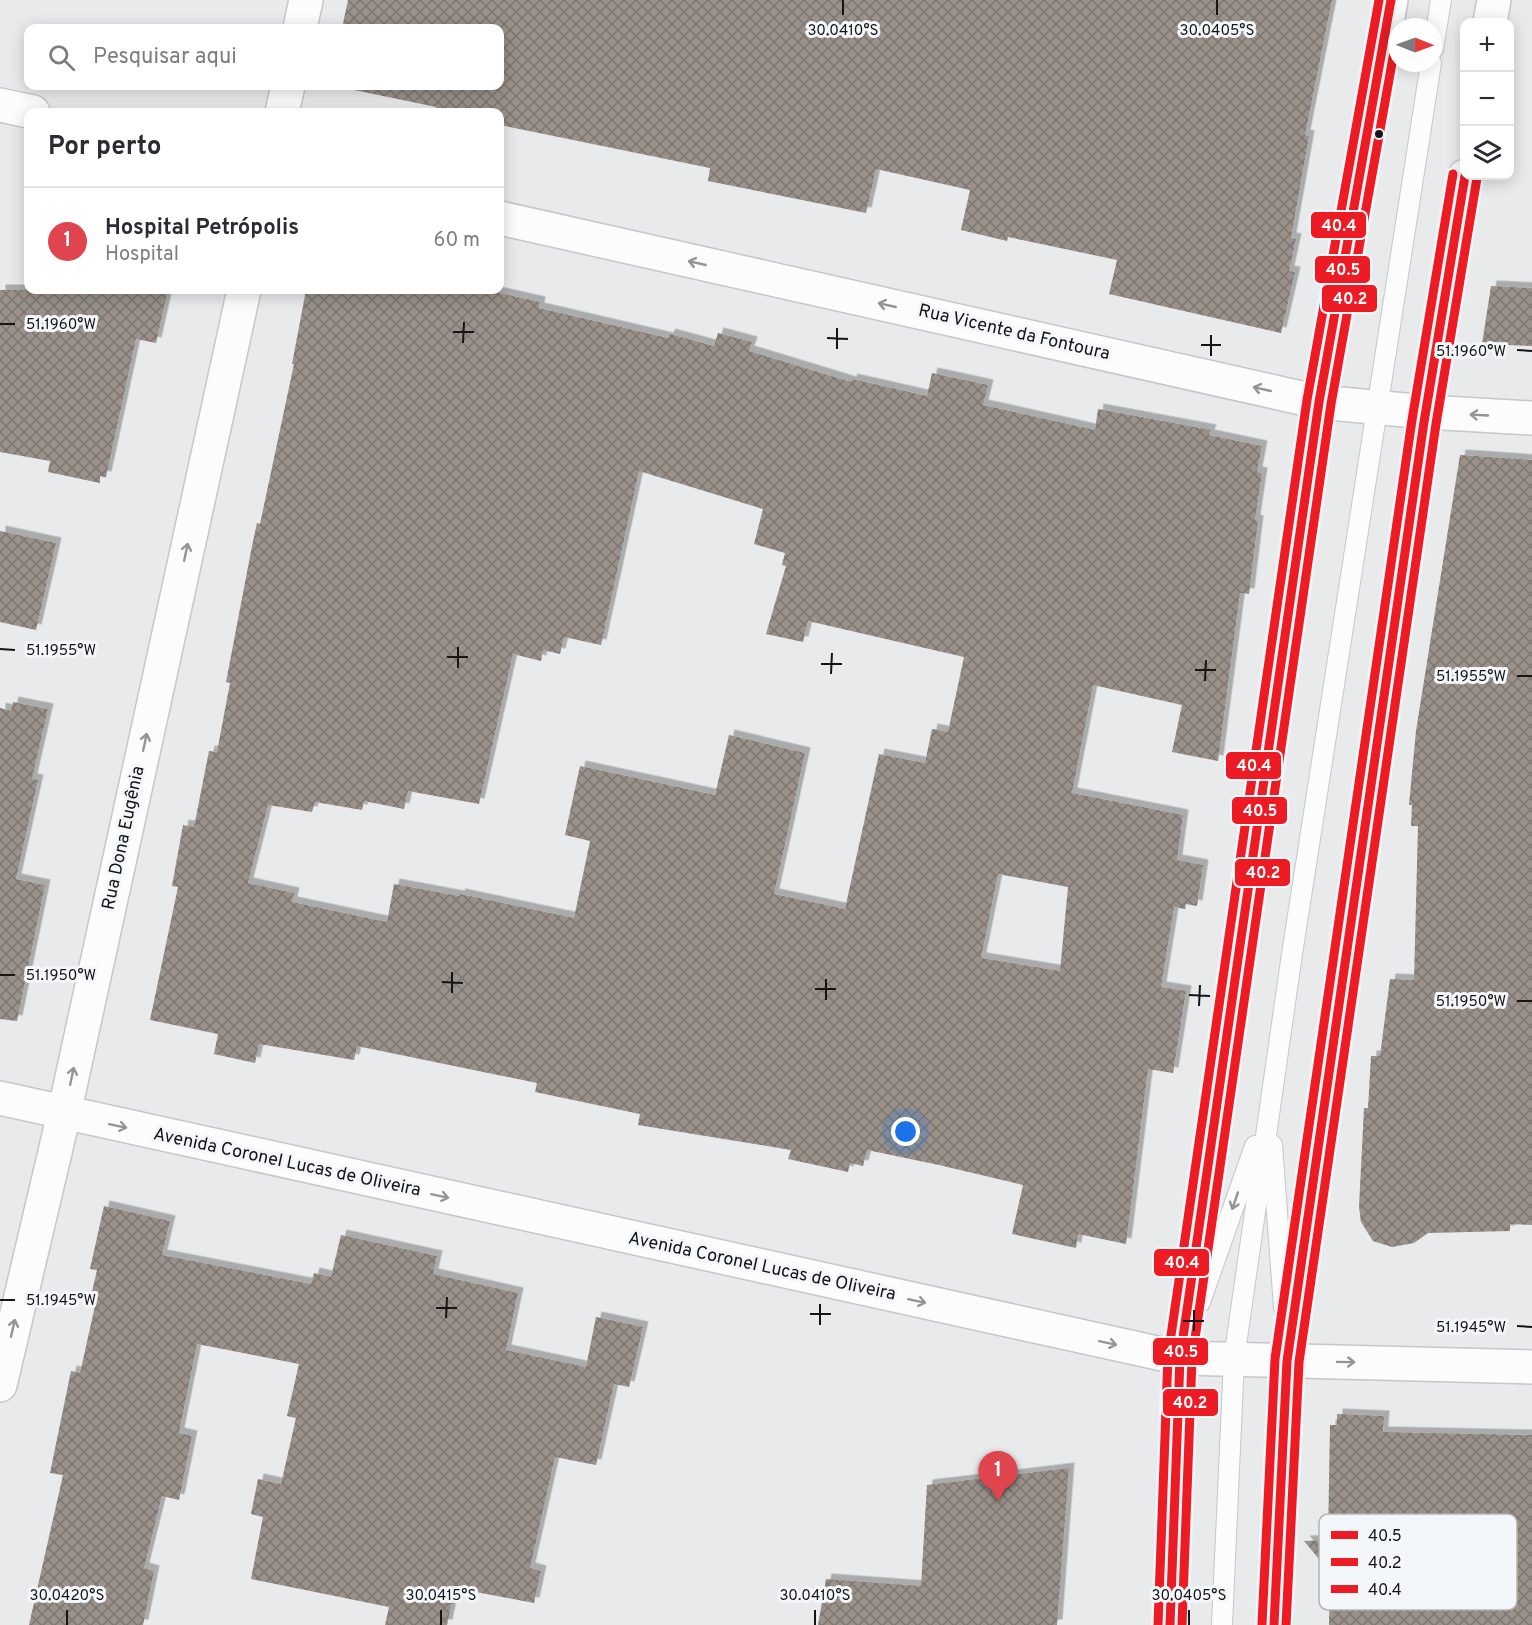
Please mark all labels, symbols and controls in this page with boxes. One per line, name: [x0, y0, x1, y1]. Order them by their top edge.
north arrow: [1388, 18, 1442, 72]
map controls: [1460, 18, 1514, 180]
button: +: [1460, 18, 1514, 72]
text: 30.0410°S: [807, 22, 879, 41]
text: 30.0405°S: [1180, 22, 1254, 41]
search box: [24, 24, 504, 90]
icon: search: [45, 41, 78, 74]
text: Pesquisar aqui: [93, 44, 237, 71]
button: −: [1460, 72, 1514, 126]
button: layers: [1460, 126, 1514, 180]
unlabelled marker: [1373, 128, 1385, 140]
text: Por perto: [48, 131, 162, 164]
line badge: 40.4: [1310, 211, 1367, 239]
text: Hospital Petrópolis: [105, 215, 299, 242]
text: 40.4: [1322, 217, 1356, 237]
text: 1: [64, 228, 72, 254]
text: 60 m: [434, 228, 480, 254]
text: Hospital: [105, 242, 179, 268]
line badge: 40.5: [1314, 255, 1371, 284]
one-way arrow: [688, 256, 707, 268]
text: 40.5: [1326, 261, 1360, 281]
line badge: 40.2: [1321, 284, 1378, 313]
text: 40.2: [1333, 290, 1367, 310]
one-way arrow: [878, 299, 898, 310]
street label: Rua Vicente da Fontoura: [916, 300, 1112, 366]
text: 51.1960°W: [26, 316, 96, 335]
text: 51.1960°W: [1436, 343, 1506, 362]
one-way arrow: [1253, 383, 1272, 394]
one-way arrow: [1469, 409, 1489, 420]
one-way arrow: [181, 543, 193, 562]
text: 51.1955°W: [26, 642, 96, 661]
text: 51.1955°W: [1436, 668, 1506, 687]
one-way arrow: [140, 733, 151, 753]
line badge: 40.4: [1225, 751, 1282, 780]
text: 40.4: [1237, 757, 1271, 777]
street label: Rua Dona Eugênia: [98, 764, 150, 912]
line badge: 40.5: [1231, 796, 1288, 825]
text: 40.5: [1243, 802, 1277, 822]
line badge: 40.2: [1234, 858, 1291, 887]
text: 40.2: [1246, 864, 1280, 884]
text: 51.1950°W: [26, 967, 96, 986]
text: 51.1950°W: [1436, 993, 1506, 1012]
one-way arrow: [67, 1067, 78, 1087]
your location: [891, 1117, 920, 1146]
one-way arrow: [109, 1120, 128, 1132]
street label: Avenida Coronel Lucas de Oliveira: [151, 1123, 423, 1203]
one-way arrow: [429, 1191, 449, 1202]
one-way arrow: [1229, 1192, 1240, 1210]
street label: Avenida Coronel Lucas de Oliveira: [626, 1227, 898, 1307]
line badge: 40.4: [1153, 1248, 1210, 1277]
text: 40.4: [1165, 1254, 1199, 1274]
text: 51.1945°W: [26, 1292, 96, 1311]
one-way arrow: [907, 1296, 927, 1307]
one-way arrow: [8, 1318, 20, 1337]
text: 51.1945°W: [1436, 1319, 1506, 1338]
one-way arrow: [1098, 1337, 1117, 1349]
line badge: 40.5: [1152, 1337, 1209, 1366]
text: 40.5: [1164, 1343, 1198, 1363]
one-way arrow: [1335, 1356, 1355, 1368]
line badge: 40.2: [1162, 1388, 1219, 1417]
text: 40.2: [1173, 1394, 1207, 1414]
pin: 1: [978, 1452, 1018, 1501]
legend: [1319, 1514, 1517, 1610]
text: 40.5: [1368, 1527, 1402, 1547]
text: 40.2: [1368, 1554, 1402, 1574]
text: 40.4: [1368, 1581, 1402, 1601]
text: 30.0420°S: [30, 1587, 104, 1606]
text: 30.0415°S: [406, 1587, 476, 1606]
text: 30.0410°S: [779, 1587, 851, 1606]
text: 30.0405°S: [1152, 1587, 1226, 1606]

